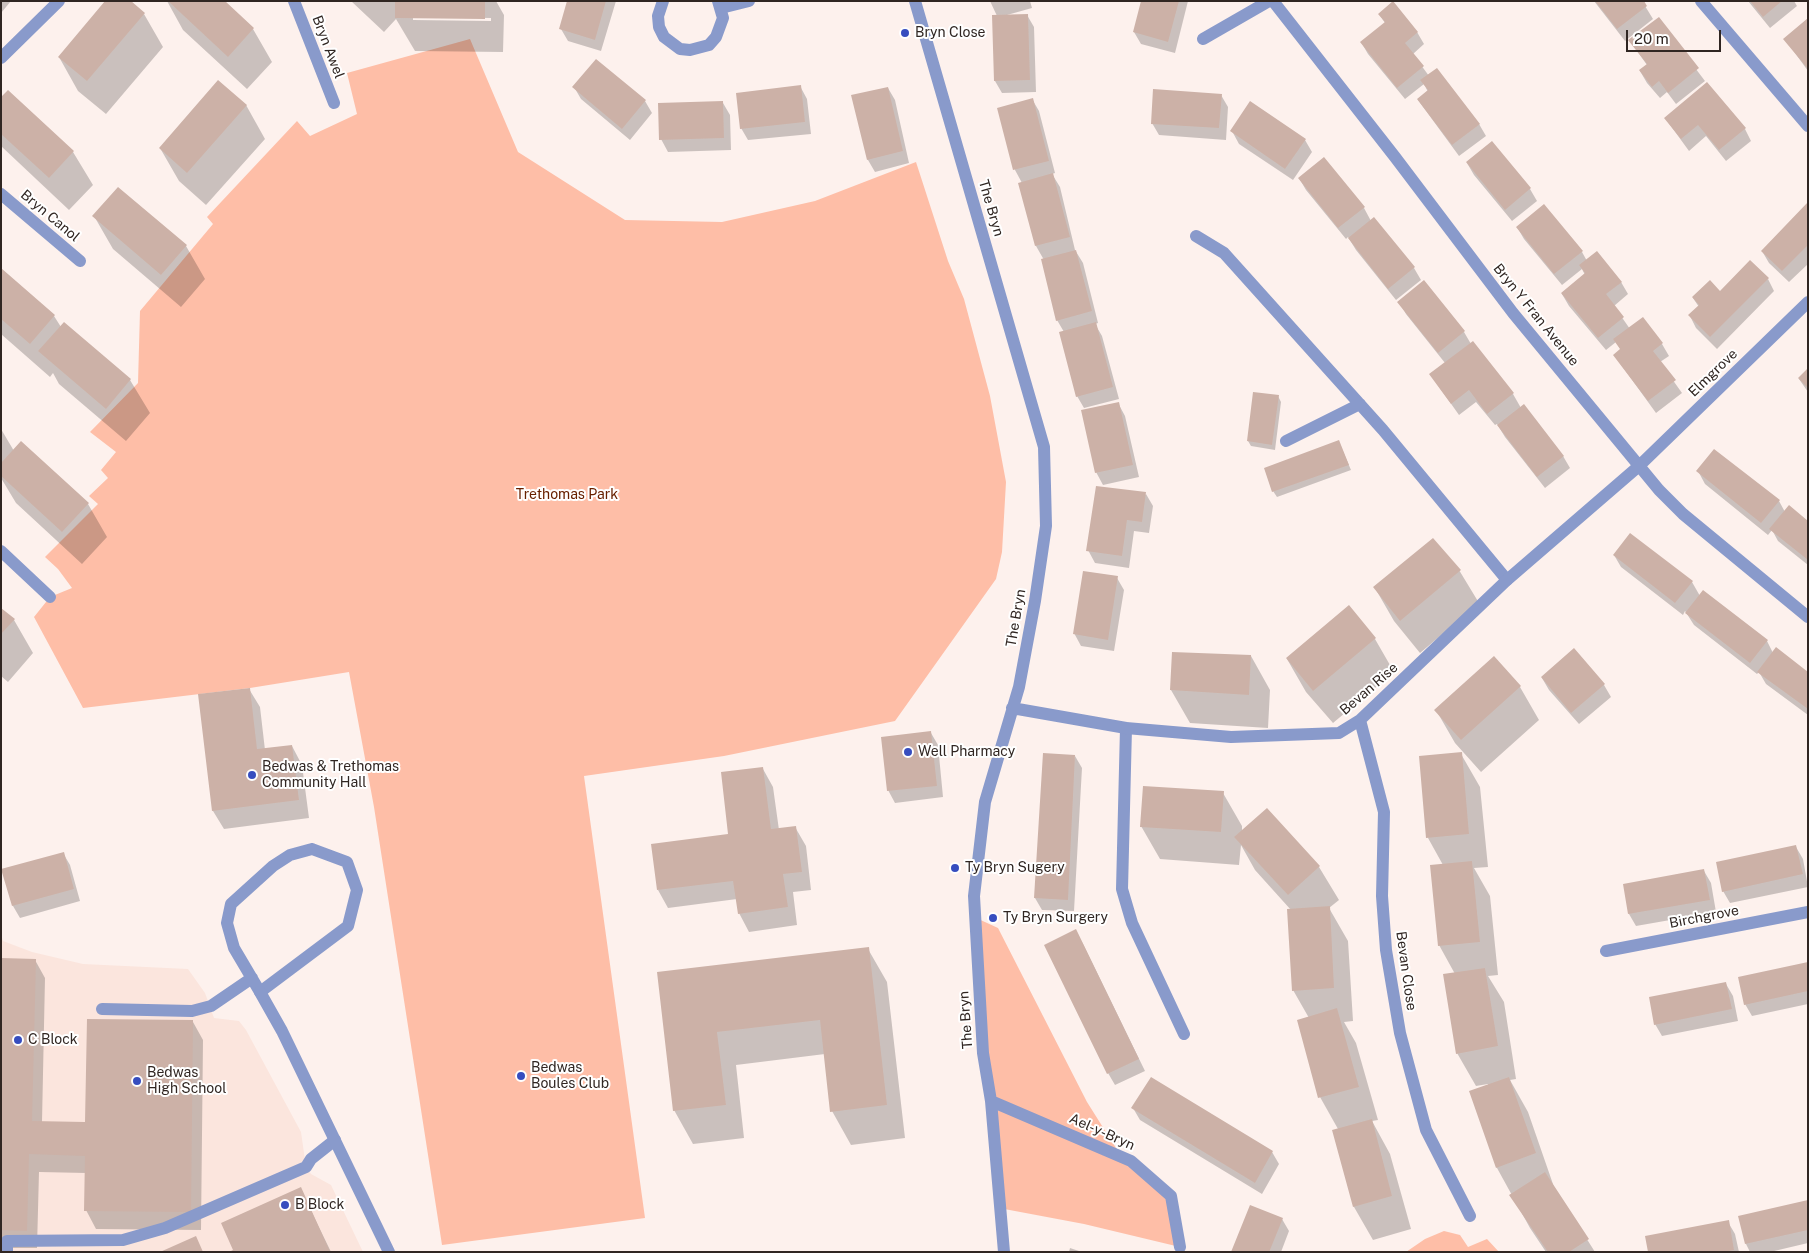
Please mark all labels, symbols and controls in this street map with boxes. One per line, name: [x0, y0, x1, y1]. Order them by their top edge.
street label: Bryn Awel: [308, 13, 348, 81]
scale bar: [1629, 20, 1724, 52]
place label: Bryn Close: [915, 25, 985, 41]
marker: Bryn Close: [899, 27, 911, 39]
text: 20 m: [1634, 30, 1669, 47]
street label: The Bryn: [975, 178, 1007, 238]
street label: Bryn Canol: [17, 187, 83, 245]
street label: Bryn Y Fran Avenue: [1490, 260, 1582, 370]
street label: Elmgrove: [1685, 346, 1741, 400]
park label: Trethomas Park: [516, 487, 618, 503]
street label: The Bryn: [1003, 588, 1029, 648]
street label: Bevan Rise: [1337, 659, 1401, 719]
place label: Well Pharmacy: [918, 744, 1015, 760]
marker: Well Pharmacy: [902, 746, 914, 758]
place label: Bedwas & Trethomas Community Hall: [262, 759, 399, 792]
marker: Bedwas & Trethomas Community Hall: [246, 769, 258, 781]
place label: Ty Bryn Sugery: [965, 860, 1065, 876]
marker: Ty Bryn Sugery: [949, 862, 961, 874]
street label: Birchgrove: [1668, 902, 1740, 932]
place label: Ty Bryn Surgery: [1003, 910, 1108, 926]
marker: Ty Bryn Surgery: [987, 912, 999, 924]
street label: Bevan Close: [1392, 930, 1420, 1012]
street label: The Bryn: [956, 990, 976, 1050]
place label: C Block: [28, 1032, 78, 1048]
marker: C Block: [12, 1034, 24, 1046]
place label: Bedwas Boules Club: [531, 1060, 609, 1092]
place label: Bedwas High School: [147, 1065, 226, 1098]
marker: Bedwas Boules Club: [515, 1070, 527, 1082]
marker: Bedwas High School: [131, 1075, 143, 1087]
street label: Ael-y-Bryn: [1067, 1110, 1137, 1154]
place label: B Block: [295, 1197, 344, 1213]
marker: B Block: [279, 1199, 291, 1211]

